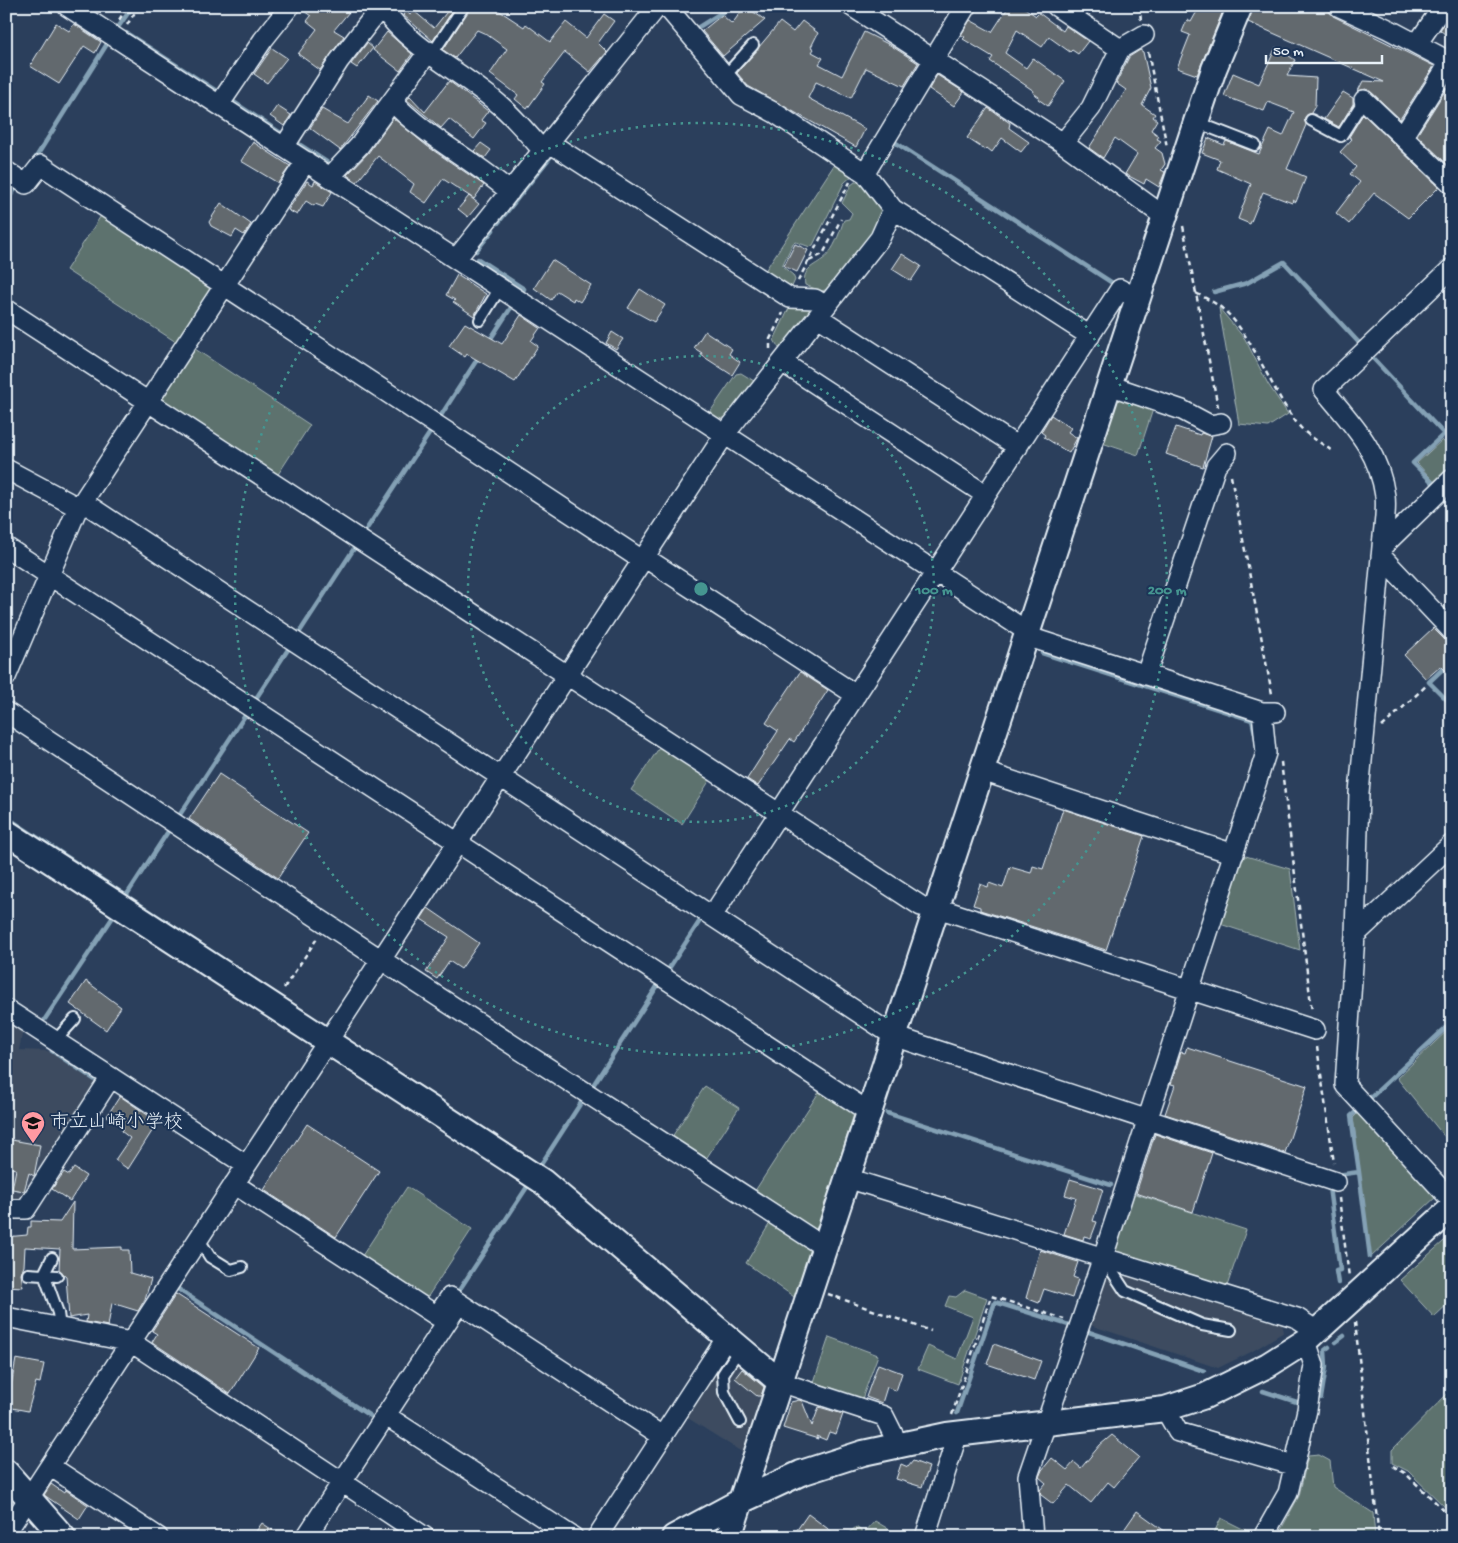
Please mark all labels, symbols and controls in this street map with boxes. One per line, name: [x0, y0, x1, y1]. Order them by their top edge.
scale bar: [1266, 32, 1382, 64]
text: 50 m: [1273, 43, 1304, 61]
centre of rings: [692, 580, 710, 598]
text: 100 m: [914, 582, 953, 600]
text: 200 m: [1148, 582, 1187, 600]
school or university icon: 市立山崎小学校: [20, 1110, 46, 1144]
place label: 市立山崎小学校: [50, 1111, 183, 1135]

